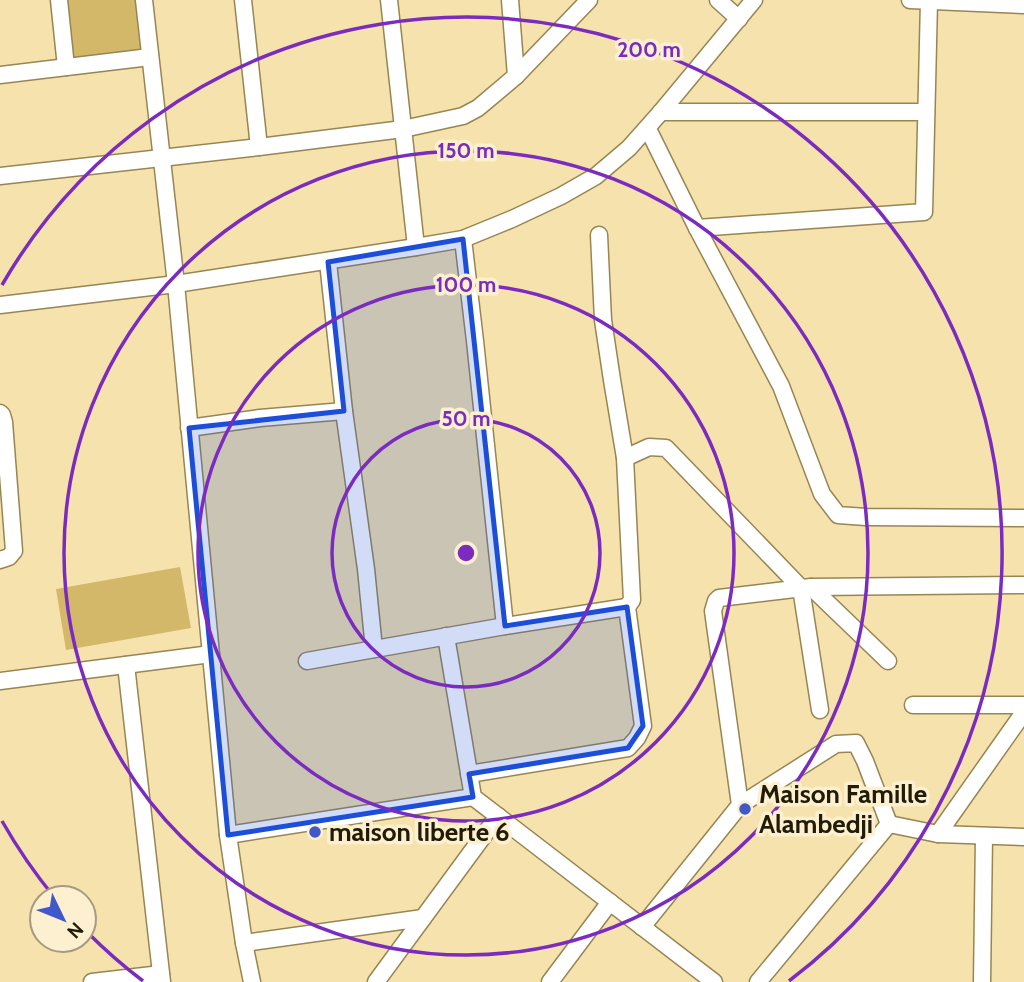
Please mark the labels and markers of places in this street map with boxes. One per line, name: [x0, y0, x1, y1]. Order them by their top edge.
centre of rings: [454, 541, 478, 565]
place label: Maison Famille Alambedji: [759, 778, 927, 840]
marker: Maison Famille Alambedji: [737, 801, 753, 817]
place label: maison liberte 6: [329, 816, 510, 848]
marker: maison liberte 6: [307, 824, 323, 840]

